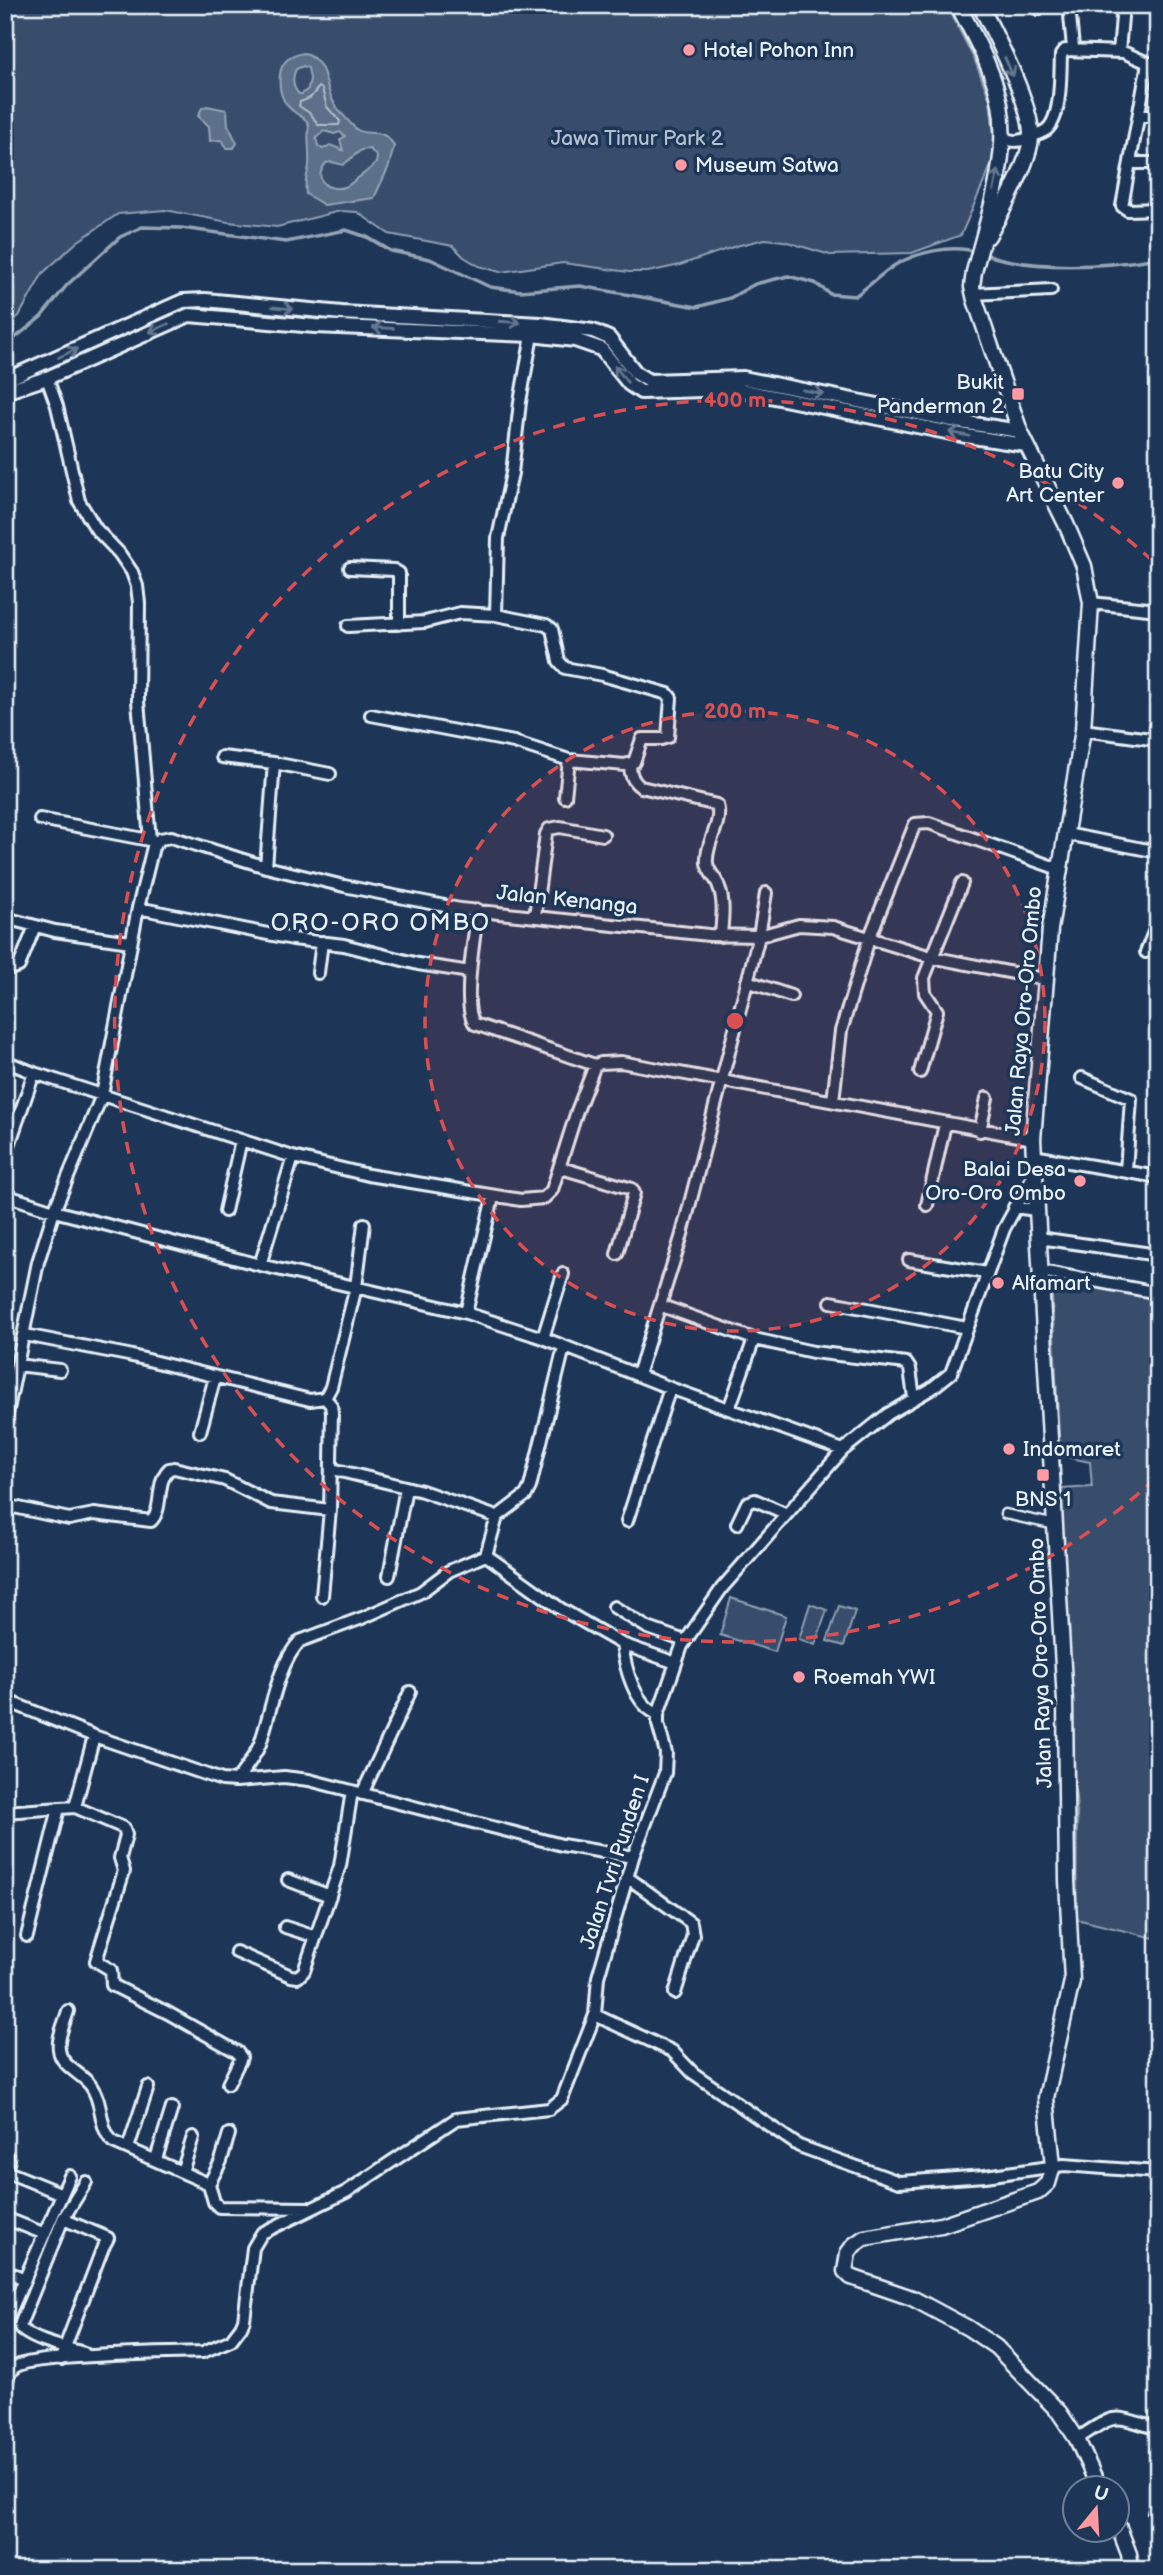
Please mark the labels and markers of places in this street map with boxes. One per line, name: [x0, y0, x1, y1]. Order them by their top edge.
place label: Hotel Pohon Inn: [703, 38, 854, 63]
marker: Hotel Pohon Inn: [681, 42, 697, 58]
place label: Museum Satwa: [695, 153, 839, 178]
marker: Museum Satwa: [673, 157, 689, 173]
place label: Bukit Panderman 2: [877, 370, 1005, 419]
marker: Bukit Panderman 2: [1010, 386, 1026, 402]
place label: Batu City Art Center: [1006, 459, 1105, 508]
marker: Batu City Art Center: [1110, 475, 1126, 491]
centre of rings: [723, 1009, 747, 1033]
place label: Balai Desa Oro-Oro Ombo: [925, 1157, 1066, 1206]
marker: Balai Desa Oro-Oro Ombo: [1072, 1173, 1088, 1189]
place label: Alfamart: [1012, 1271, 1091, 1296]
marker: Alfamart: [990, 1275, 1006, 1291]
place label: Indomaret: [1023, 1437, 1121, 1462]
marker: Indomaret: [1001, 1441, 1017, 1457]
marker: BNS 1: [1035, 1467, 1051, 1483]
place label: BNS 1: [1015, 1487, 1071, 1512]
place label: Roemah YWI: [813, 1665, 935, 1690]
marker: Roemah YWI: [791, 1669, 807, 1685]

